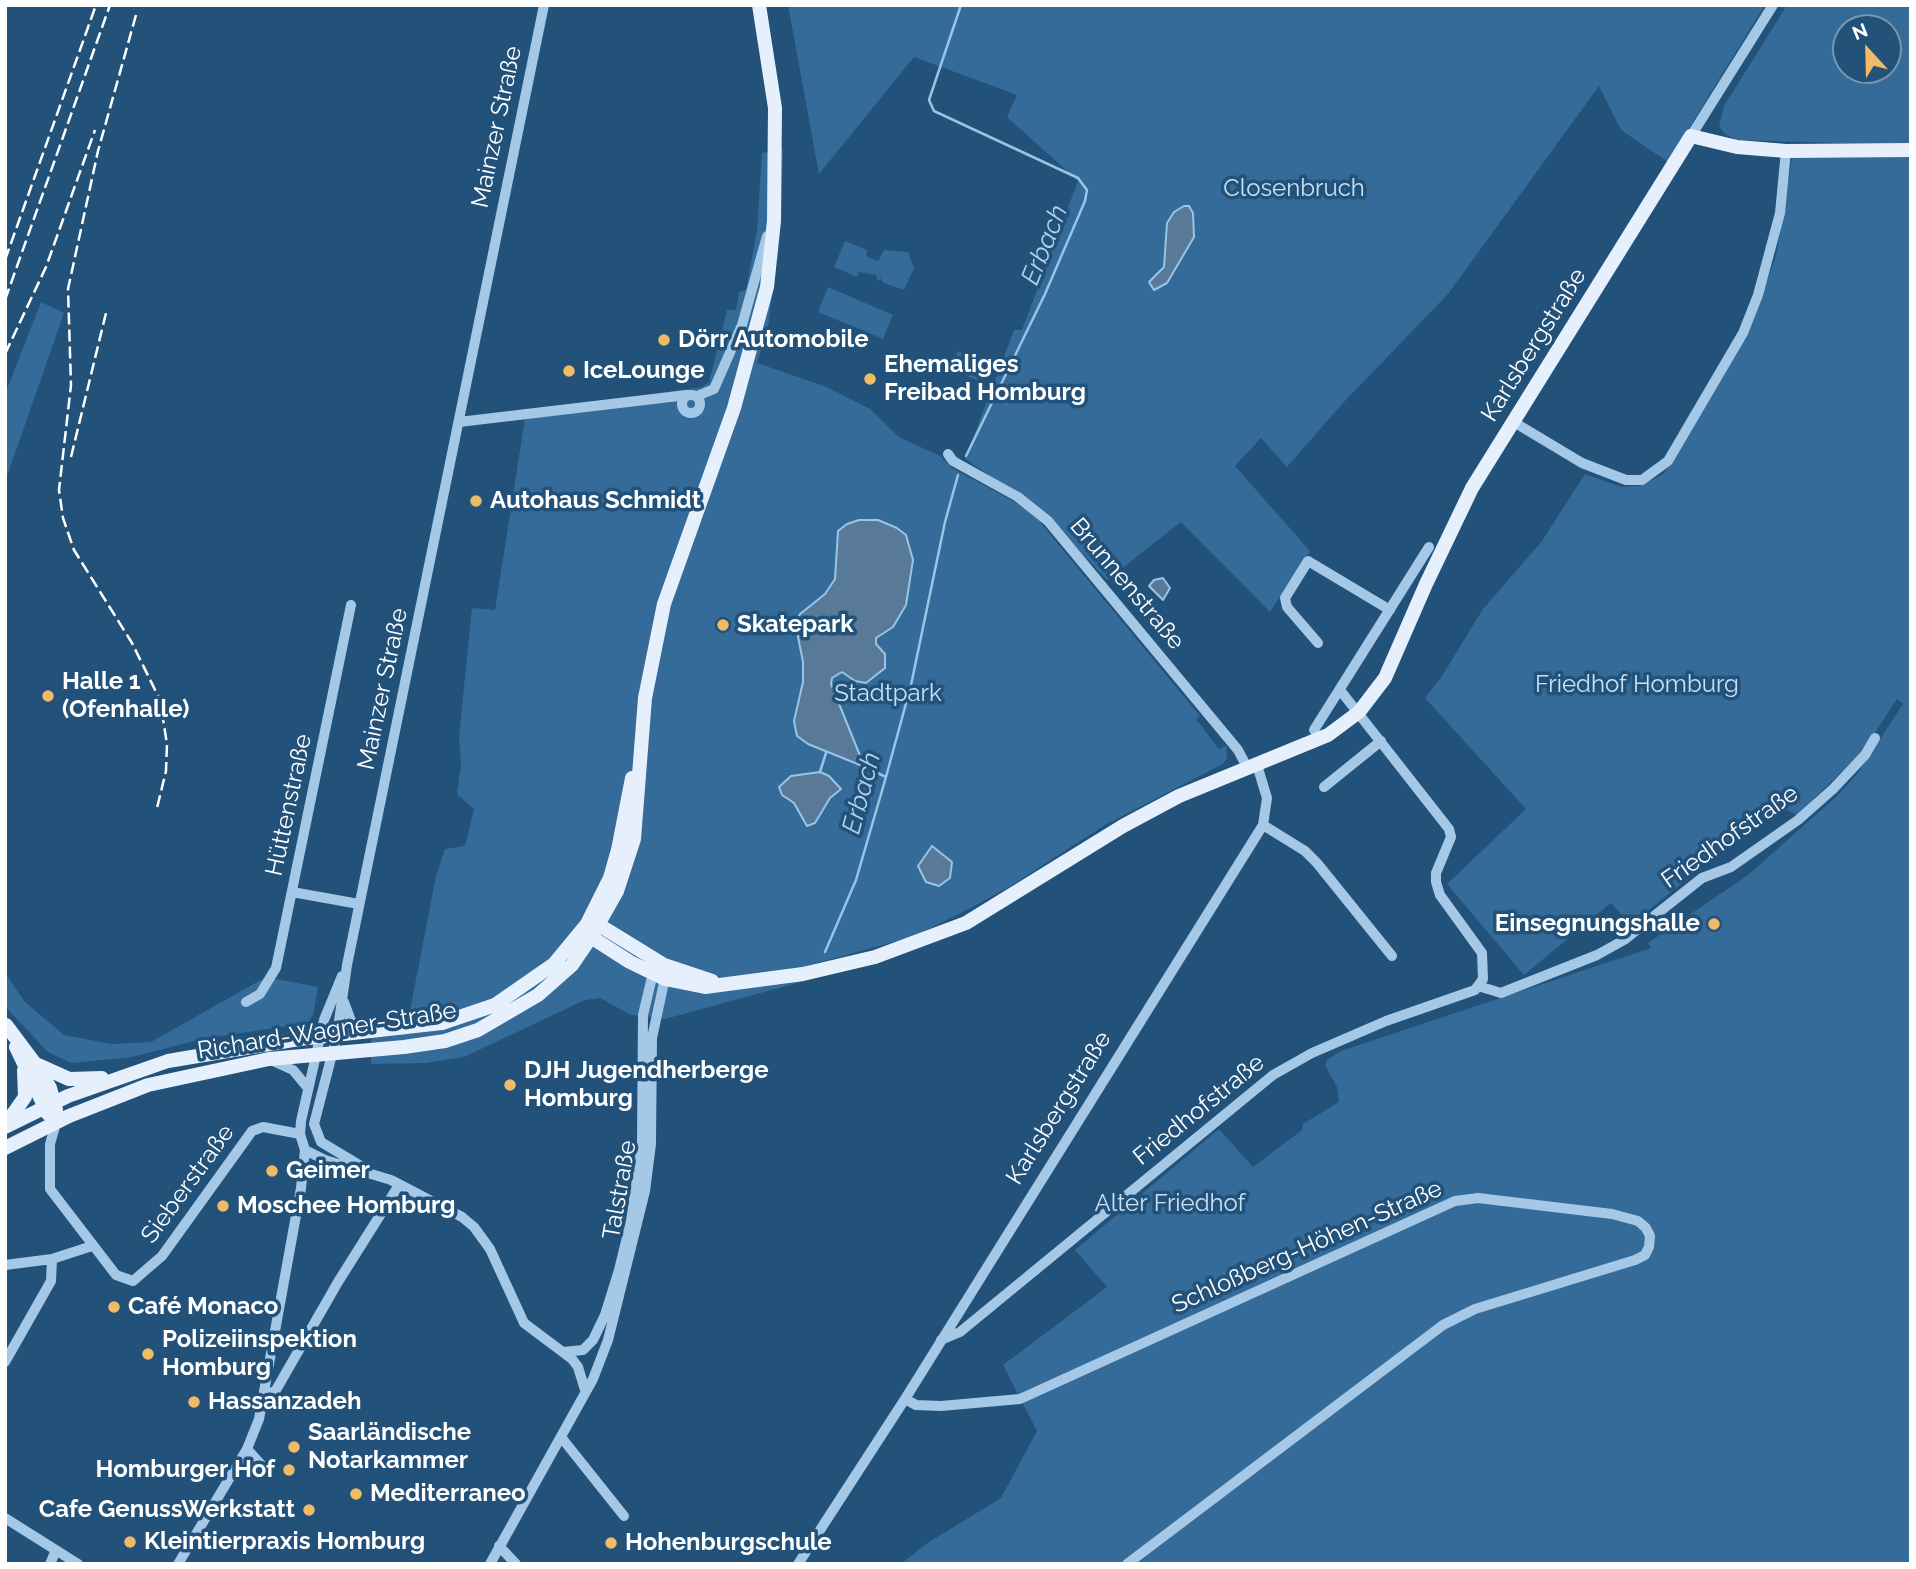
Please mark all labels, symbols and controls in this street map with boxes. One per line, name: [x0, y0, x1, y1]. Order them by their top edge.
north arrow: [1832, 14, 1902, 84]
text: N: [1849, 18, 1871, 44]
street label: Mainzer Straße: [466, 44, 528, 210]
park label: Closenbruch: [1223, 175, 1365, 203]
water label: Erbach: [1015, 201, 1075, 289]
street label: Karlsbergstraße: [1475, 263, 1593, 427]
place label: Dörr Automobile: [678, 326, 869, 354]
marker: Dörr Automobile: [656, 332, 672, 348]
place label: Ehemaliges Freibad Homburg: [884, 351, 1086, 407]
place label: IceLounge: [583, 357, 705, 385]
marker: IceLounge: [561, 363, 577, 379]
marker: Ehemaliges Freibad Homburg: [862, 371, 878, 387]
place label: Autohaus Schmidt: [490, 487, 701, 515]
marker: Autohaus Schmidt: [468, 493, 484, 509]
street label: Brunnenstraße: [1064, 512, 1190, 656]
street label: Mainzer Straße: [352, 606, 414, 772]
place label: Skatepark: [737, 611, 854, 639]
marker: Skatepark: [715, 617, 731, 633]
place label: Halle 1 (Ofenhalle): [62, 668, 190, 724]
park label: Friedhof Homburg: [1535, 671, 1739, 699]
park label: Stadtpark: [834, 680, 942, 708]
marker: Halle 1 (Ofenhalle): [40, 688, 56, 704]
street label: Hüttenstraße: [260, 731, 318, 879]
water label: Erbach: [836, 749, 888, 837]
street label: Friedhofstraße: [1656, 779, 1804, 895]
place label: Einsegnungshalle: [1495, 910, 1700, 938]
marker: Einsegnungshalle: [1706, 916, 1722, 932]
street label: Richard-Wagner-Straße: [195, 996, 459, 1066]
street label: Karlsbergstraße: [1000, 1026, 1118, 1190]
street label: Friedhofstraße: [1128, 1048, 1270, 1172]
place label: DJH Jugendherberge Homburg: [524, 1057, 769, 1113]
marker: DJH Jugendherberge Homburg: [502, 1077, 518, 1093]
street label: Sieberstraße: [135, 1119, 241, 1249]
street label: Talstraße: [597, 1138, 643, 1242]
place label: Geimer: [286, 1157, 370, 1185]
marker: Geimer: [264, 1163, 280, 1179]
street label: Schloßberg-Höhen-Straße: [1167, 1174, 1447, 1320]
park label: Alter Friedhof: [1094, 1190, 1246, 1218]
place label: Moschee Homburg: [237, 1192, 455, 1220]
marker: Moschee Homburg: [215, 1198, 231, 1214]
place label: Café Monaco: [128, 1293, 278, 1321]
marker: Café Monaco: [106, 1299, 122, 1315]
place label: Polizeiinspektion Homburg: [162, 1326, 357, 1382]
marker: Polizeiinspektion Homburg: [140, 1346, 156, 1362]
place label: Hassanzadeh: [208, 1388, 361, 1416]
marker: Hassanzadeh: [186, 1394, 202, 1410]
place label: Saarländische Notarkammer: [308, 1419, 471, 1475]
marker: Saarländische Notarkammer: [286, 1439, 302, 1455]
place label: Homburger Hof: [96, 1456, 275, 1484]
marker: Homburger Hof: [281, 1462, 297, 1478]
place label: Mediterraneo: [370, 1480, 526, 1508]
marker: Mediterraneo: [348, 1486, 364, 1502]
place label: Cafe GenussWerkstatt: [39, 1496, 295, 1524]
marker: Cafe GenussWerkstatt: [301, 1502, 317, 1518]
place label: Kleintierpraxis Homburg: [144, 1528, 425, 1556]
place label: Hohenburgschule: [625, 1529, 832, 1557]
marker: Kleintierpraxis Homburg: [122, 1534, 138, 1550]
marker: Hohenburgschule: [603, 1535, 619, 1551]

